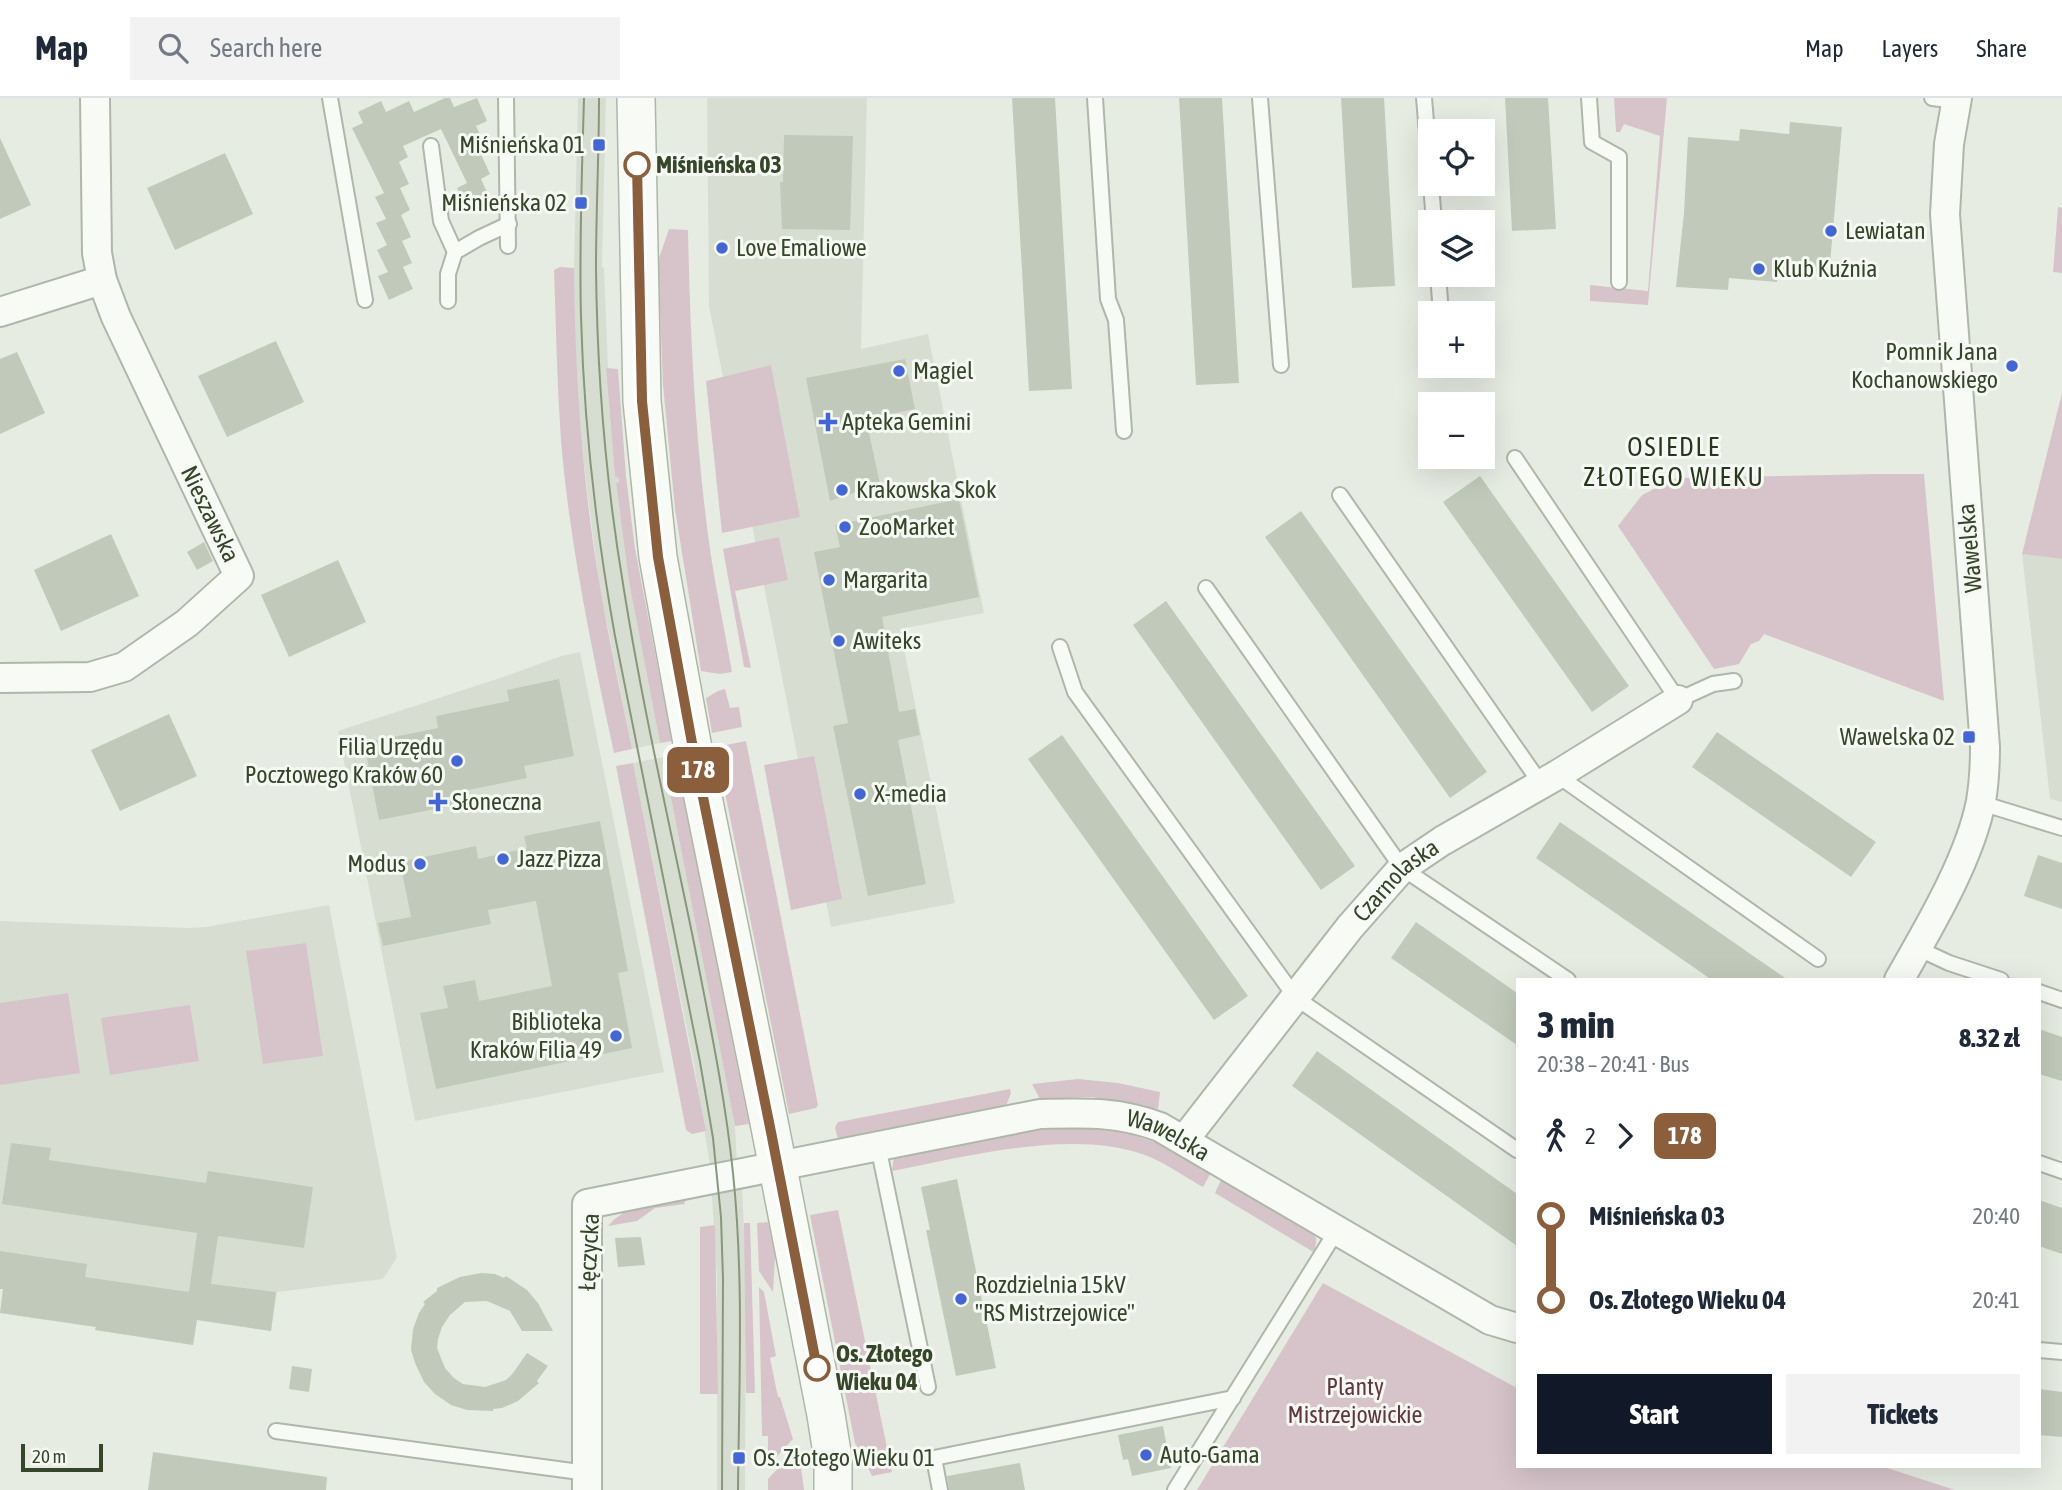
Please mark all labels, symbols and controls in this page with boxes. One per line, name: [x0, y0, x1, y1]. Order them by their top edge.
search box: [130, 17, 620, 80]
text: Map: [35, 29, 88, 67]
icon: search: [154, 29, 192, 67]
text: Search here: [210, 33, 322, 63]
text: Map: [1805, 35, 1844, 62]
text: Layers: [1882, 35, 1938, 62]
text: Share: [1976, 35, 2027, 62]
map controls: [1418, 119, 1495, 469]
button: locate: [1418, 119, 1495, 196]
place label: Miśnieńska 01: [459, 131, 585, 158]
marker: Miśnieńska 01: [591, 137, 607, 153]
place label: Miśnieńska 03: [656, 151, 782, 178]
marker: Miśnieńska 03: [624, 152, 650, 178]
place label: Miśnieńska 02: [441, 189, 567, 216]
marker: Miśnieńska 02: [573, 195, 589, 211]
button: layers: [1418, 210, 1495, 287]
place label: Lewiatan: [1845, 217, 1926, 244]
marker: Lewiatan: [1823, 223, 1839, 239]
place label: Love Emaliowe: [736, 234, 867, 261]
marker: Love Emaliowe: [714, 240, 730, 256]
place label: Klub Kuźnia: [1773, 255, 1877, 282]
marker: Klub Kuźnia: [1751, 261, 1767, 277]
button: +: [1418, 301, 1495, 378]
place label: Pomnik Jana Kochanowskiego: [1851, 338, 1998, 393]
place label: Magiel: [913, 357, 974, 384]
marker: Pomnik Jana Kochanowskiego: [2004, 358, 2020, 374]
marker: Magiel: [891, 363, 907, 379]
button: −: [1418, 392, 1495, 469]
place label: Apteka Gemini: [842, 408, 971, 435]
marker: Apteka Gemini: [820, 414, 836, 430]
district label: OSIEDLE ZŁOTEGO WIEKU: [1583, 432, 1765, 492]
street label: Nieszawska: [176, 461, 245, 566]
place label: Krakowska Skok: [856, 476, 997, 503]
marker: Krakowska Skok: [834, 482, 850, 498]
street label: Wawelska: [1952, 502, 1987, 594]
place label: ZooMarket: [859, 513, 955, 540]
marker: ZooMarket: [837, 519, 853, 535]
place label: Margarita: [843, 566, 928, 593]
marker: Margarita: [821, 572, 837, 588]
place label: Awiteks: [853, 627, 921, 654]
marker: Awiteks: [831, 633, 847, 649]
place label: Wawelska 02: [1840, 723, 1955, 750]
marker: Wawelska 02: [1961, 729, 1977, 745]
place label: Filia Urzędu Pocztowego Kraków 60: [245, 733, 443, 788]
line badge: 178: [658, 747, 738, 793]
marker: Filia Urzędu Pocztowego Kraków 60: [449, 753, 465, 769]
text: 178: [681, 756, 715, 783]
place label: X-media: [874, 780, 947, 807]
marker: X-media: [852, 786, 868, 802]
place label: Słoneczna: [452, 788, 542, 815]
marker: Słoneczna: [430, 794, 446, 810]
street label: Czarnolaska: [1347, 833, 1444, 927]
place label: Jazz Pizza: [517, 845, 602, 872]
place label: Modus: [347, 850, 406, 877]
marker: Jazz Pizza: [495, 851, 511, 867]
marker: Modus: [412, 856, 428, 872]
text: 3 min: [1537, 1003, 1615, 1046]
place label: Biblioteka Kraków Filia 49: [470, 1008, 602, 1063]
text: 8.32 zł: [1959, 1023, 2020, 1053]
marker: Biblioteka Kraków Filia 49: [608, 1028, 624, 1044]
text: 20:38 – 20:41 · Bus: [1537, 1051, 1689, 1077]
street label: Wawelska: [1124, 1104, 1215, 1166]
icon: walk: [1537, 1117, 1575, 1155]
icon: forward: [1606, 1117, 1644, 1155]
text: 178: [1668, 1122, 1702, 1149]
text: 2: [1585, 1123, 1596, 1149]
text: Miśnieńska 03: [1589, 1201, 1725, 1231]
text: 20:40: [1972, 1203, 2020, 1229]
street label: Łęczycka: [573, 1212, 604, 1292]
place label: Rozdzielnia 15kV "RS Mistrzejowice": [975, 1271, 1135, 1326]
text: Os. Złotego Wieku 04: [1589, 1285, 1786, 1315]
text: 20:41: [1972, 1287, 2020, 1313]
marker: Rozdzielnia 15kV "RS Mistrzejowice": [953, 1291, 969, 1307]
place label: Os. Złotego Wieku 04: [835, 1340, 933, 1395]
marker: Os. Złotego Wieku 04: [804, 1355, 830, 1381]
park label: Planty Mistrzejowickie: [1288, 1373, 1422, 1428]
button: Start: [1537, 1374, 1772, 1454]
button: Tickets: [1786, 1374, 2020, 1454]
scale bar: [21, 1441, 103, 1473]
place label: Auto-Gama: [1160, 1441, 1260, 1468]
place label: Os. Złotego Wieku 01: [753, 1444, 935, 1471]
text: 20 m: [32, 1445, 66, 1467]
marker: Auto-Gama: [1138, 1447, 1154, 1463]
marker: Os. Złotego Wieku 01: [731, 1450, 747, 1466]

